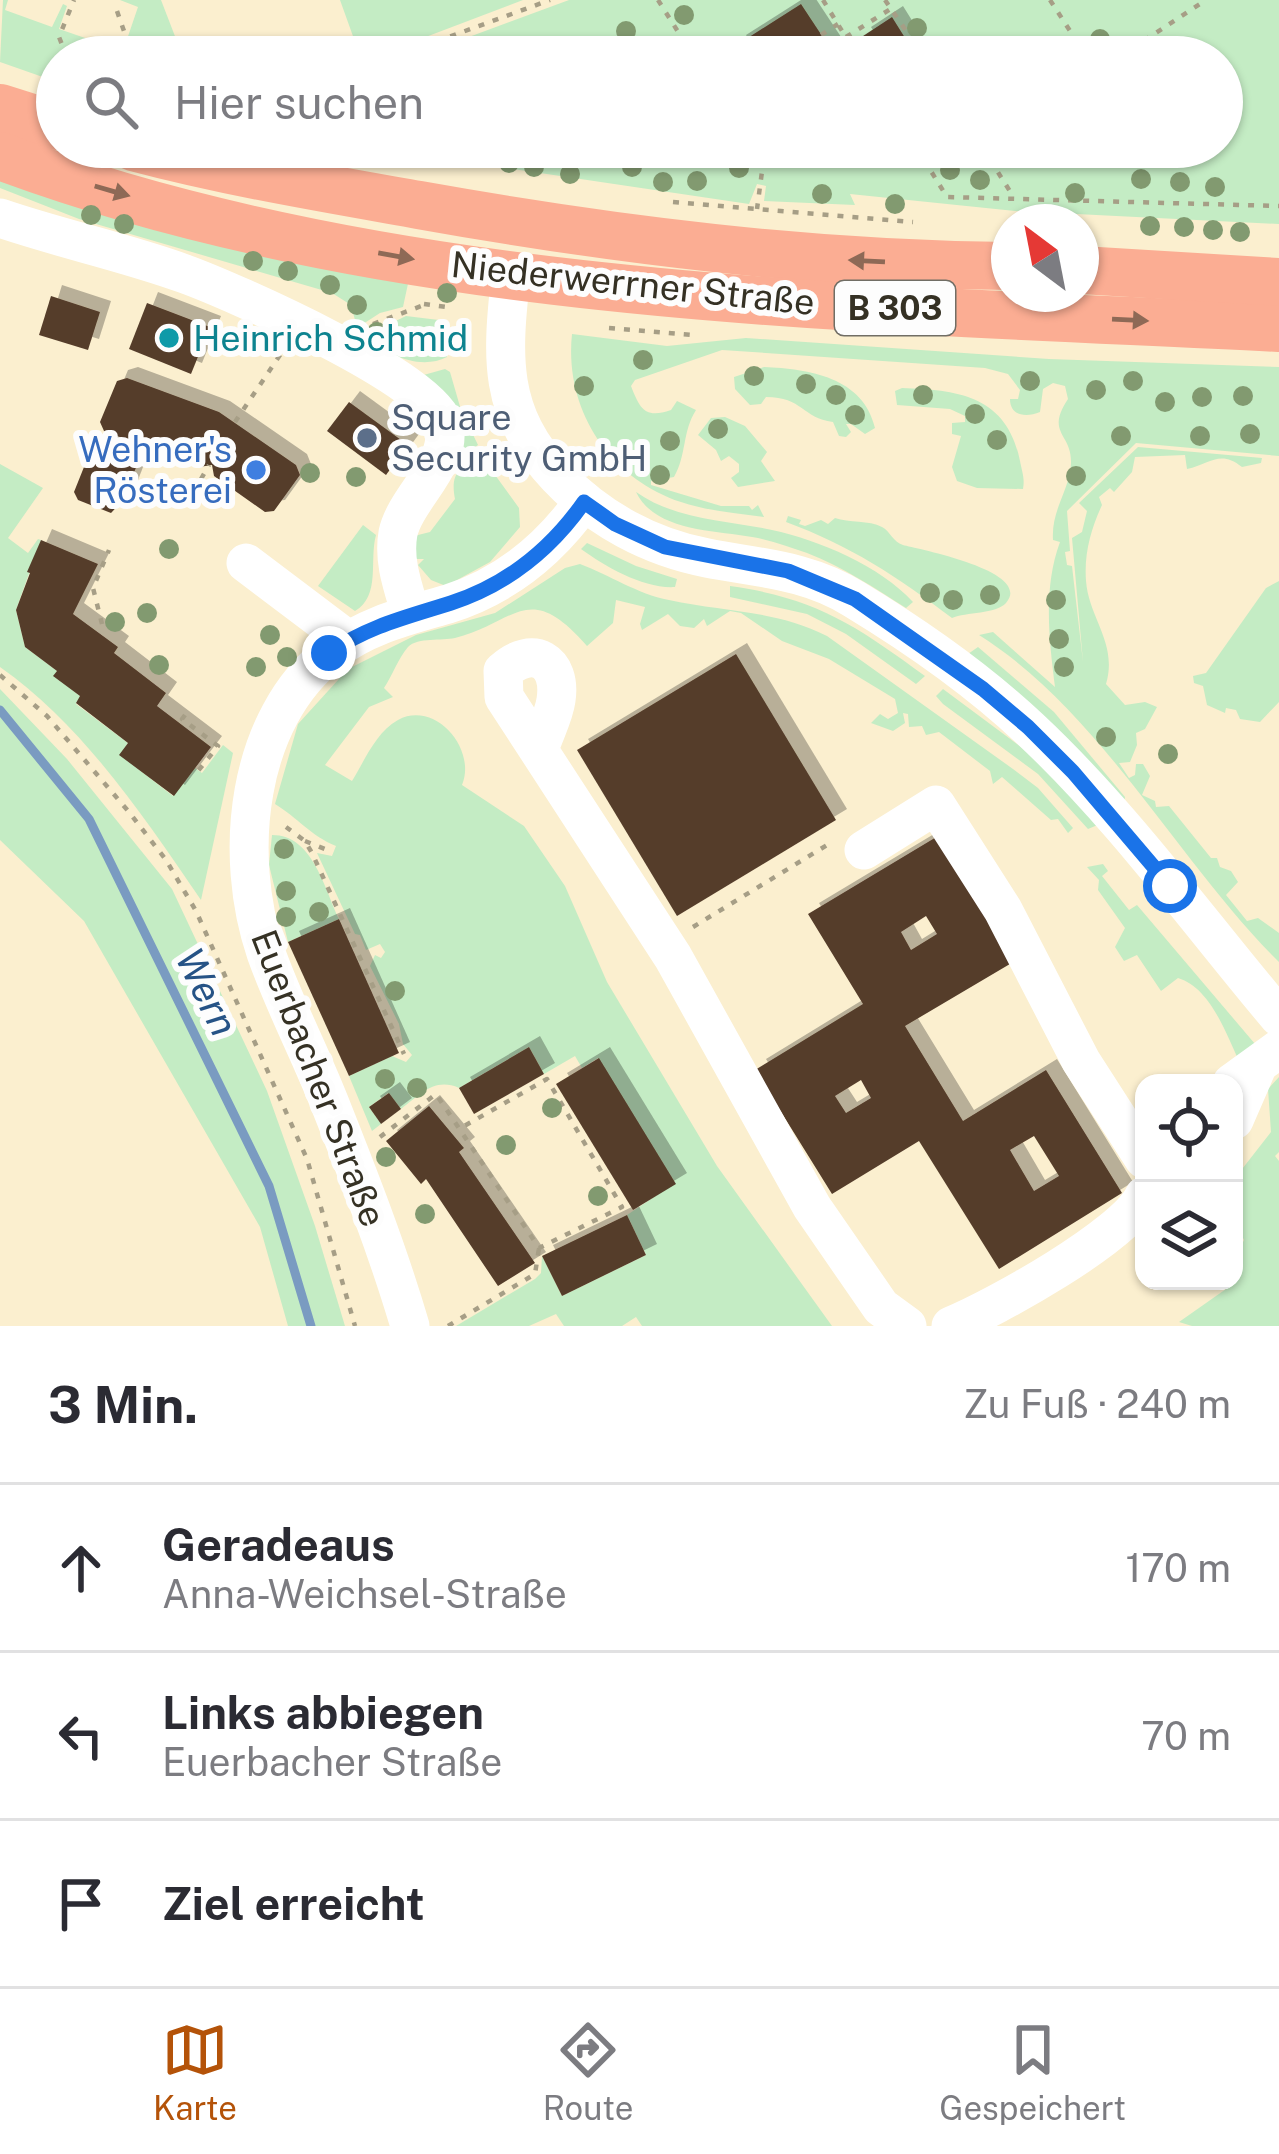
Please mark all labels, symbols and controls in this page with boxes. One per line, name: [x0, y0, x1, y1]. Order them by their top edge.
search box: [36, 36, 1243, 168]
icon: search: [78, 69, 144, 135]
text: Hier suchen: [174, 76, 424, 129]
one-way arrow: [93, 183, 130, 202]
north arrow: [991, 204, 1099, 312]
street label: Niederwerrner Straße: [449, 243, 817, 323]
one-way arrow: [378, 247, 415, 266]
one-way arrow: [847, 251, 885, 270]
road number: B 303: [835, 281, 955, 335]
one-way arrow: [1112, 311, 1150, 330]
place label: Heinrich Schmid: [193, 317, 468, 359]
marker: Heinrich Schmid: [156, 325, 182, 351]
place label: Square Security GmbH: [391, 396, 647, 479]
marker: Square Security GmbH: [354, 425, 380, 451]
place label: Wehner's Rösterei: [78, 428, 232, 511]
marker: Wehner's Rösterei: [243, 457, 269, 483]
route end: [302, 626, 356, 680]
route start: [1143, 859, 1197, 913]
street label: Euerbacher Straße: [243, 924, 395, 1232]
water label: Wern: [166, 941, 248, 1043]
map controls: [1135, 1074, 1243, 1290]
button: locate: [1135, 1074, 1243, 1182]
button: layers: [1135, 1182, 1243, 1290]
text: 3 Min.: [48, 1375, 198, 1434]
text: Zu Fuß · 240 m: [963, 1381, 1231, 1427]
text: Geradeaus: [162, 1518, 395, 1571]
icon: ahead: [48, 1535, 114, 1601]
text: 170 m: [1125, 1545, 1231, 1591]
text: Anna-Weichsel-Straße: [162, 1571, 567, 1617]
text: Links abbiegen: [162, 1686, 484, 1739]
icon: left: [48, 1703, 114, 1769]
text: 70 m: [1141, 1713, 1231, 1759]
text: Euerbacher Straße: [162, 1739, 502, 1785]
icon: arrive: [48, 1871, 114, 1937]
text: Ziel erreicht: [162, 1877, 424, 1930]
tab: Karte: [153, 2017, 237, 2127]
tab: Route: [543, 2017, 633, 2127]
tab: Gespeichert: [939, 2017, 1126, 2127]

